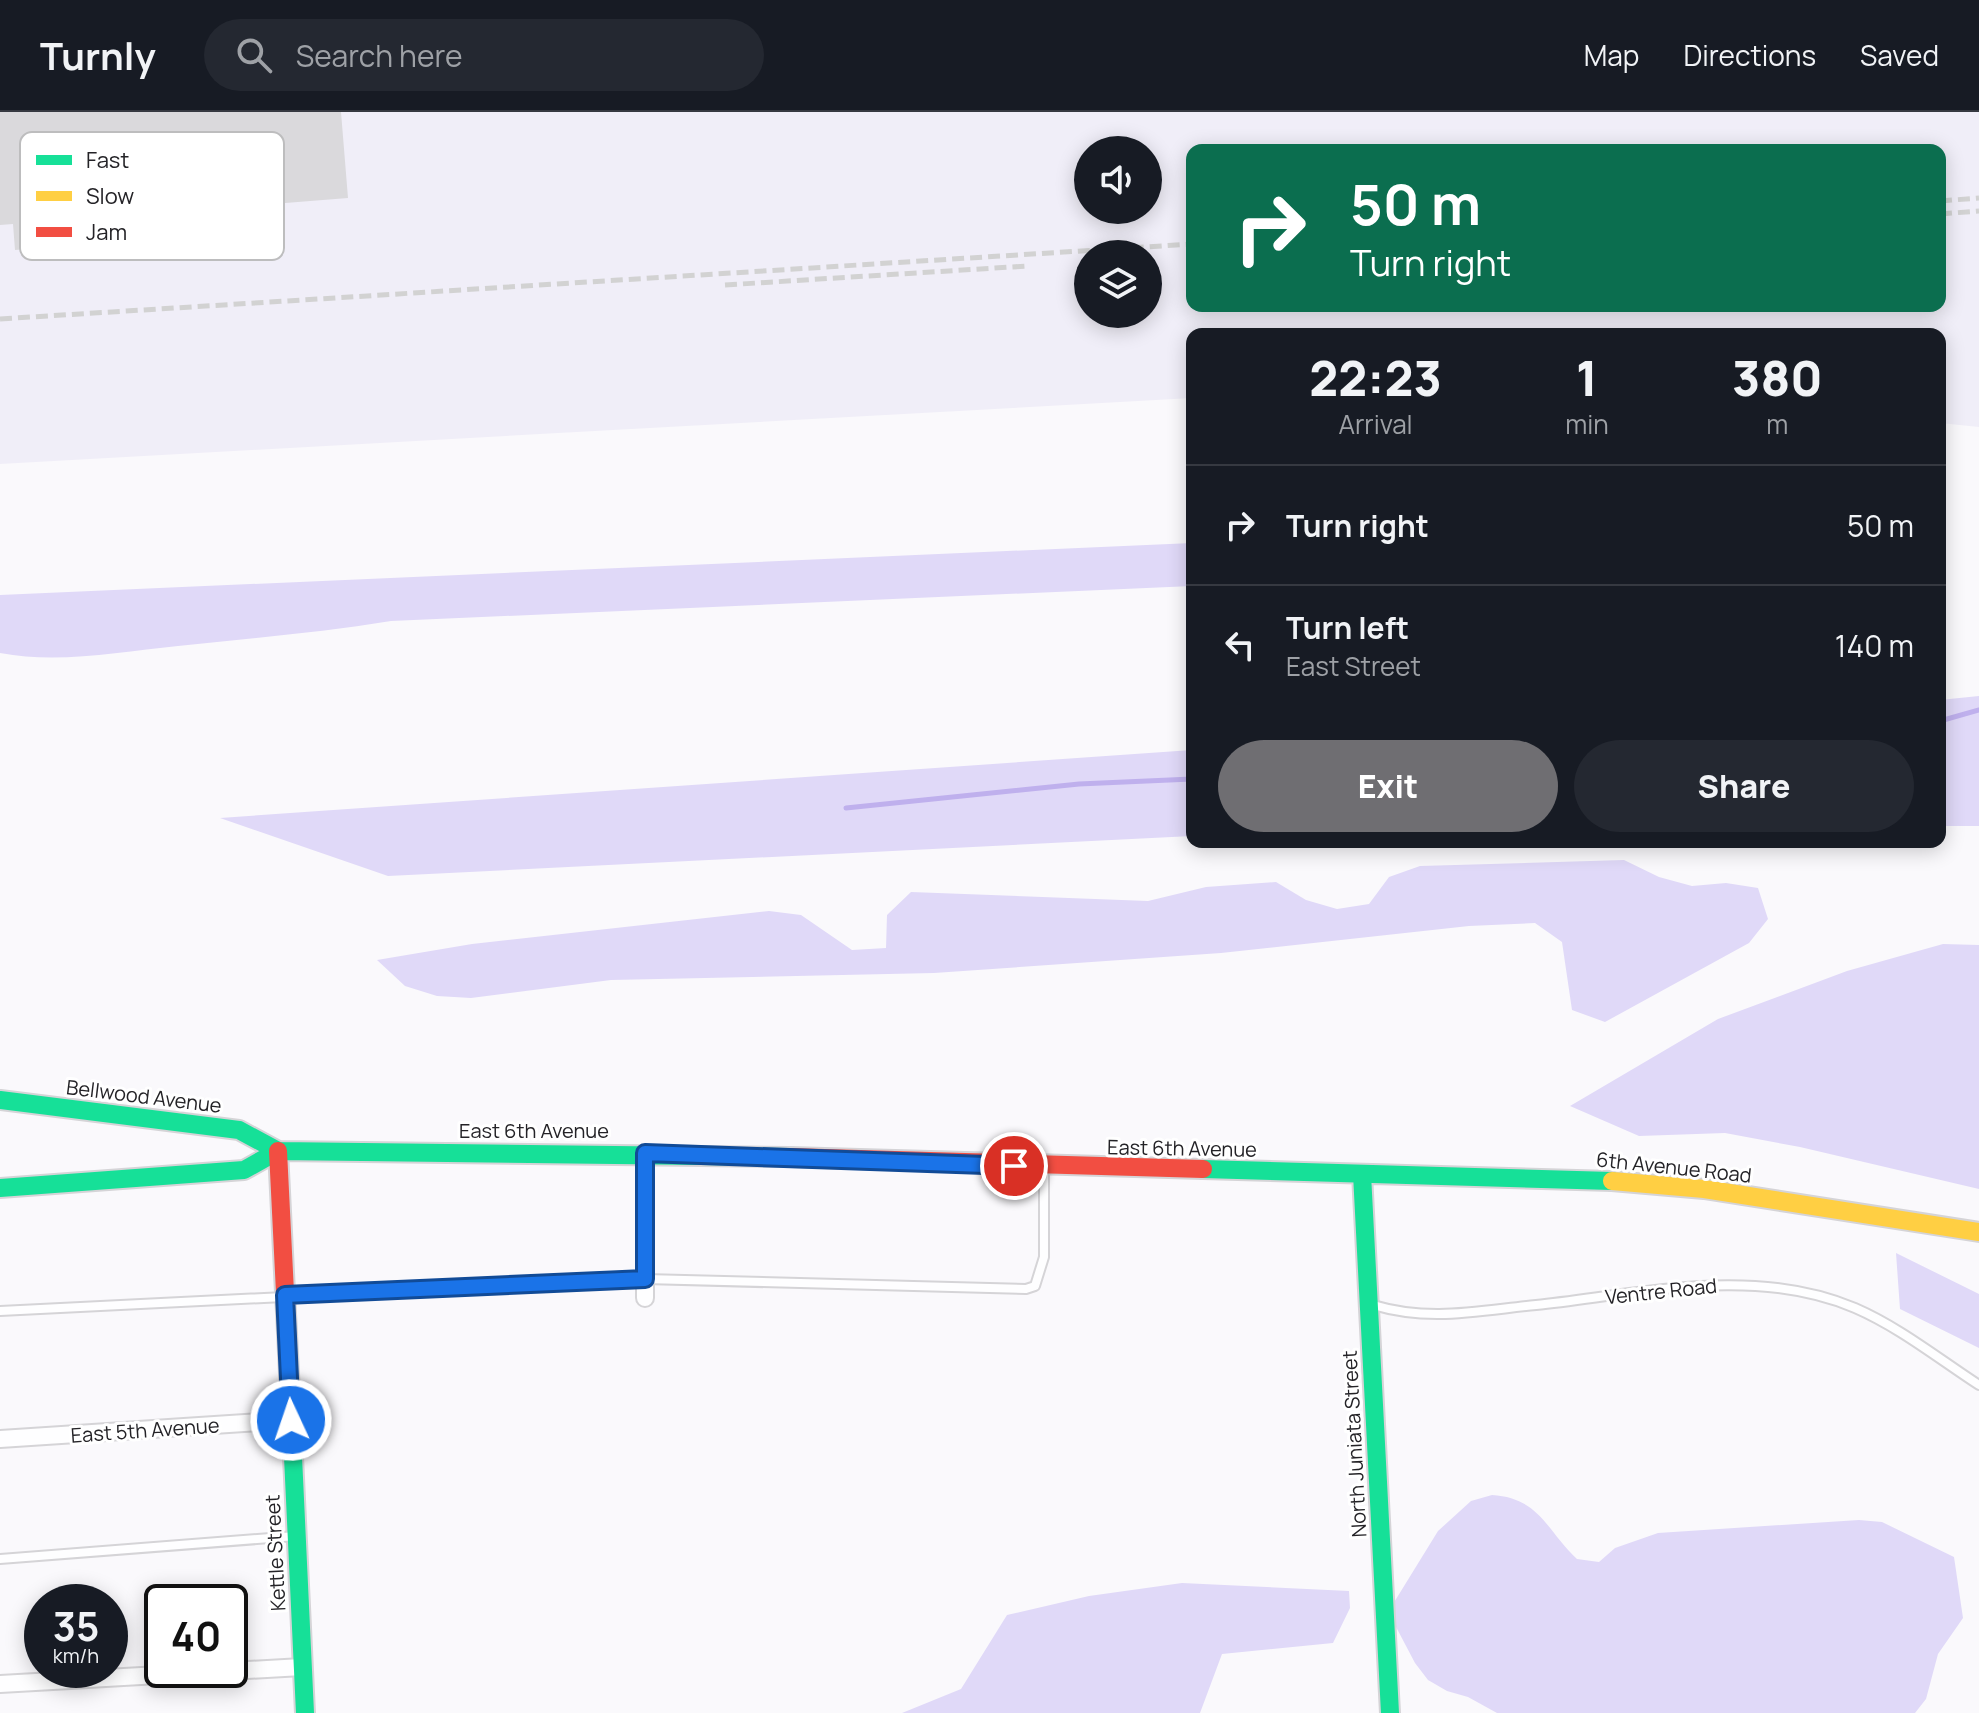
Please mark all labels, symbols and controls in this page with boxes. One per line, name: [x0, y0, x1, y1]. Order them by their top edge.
search box: [204, 19, 764, 91]
text: Turnly: [40, 29, 156, 81]
icon: search: [232, 33, 276, 77]
text: Search here: [296, 35, 463, 76]
text: Map: [1584, 36, 1639, 74]
text: Directions: [1683, 36, 1816, 74]
text: Saved: [1860, 36, 1939, 74]
legend: [20, 132, 284, 260]
map controls: [1074, 136, 1162, 328]
button: sound: [1074, 136, 1162, 224]
text: Fast: [86, 145, 129, 175]
text: 50 m: [1350, 165, 1481, 242]
icon: right: [1218, 176, 1322, 280]
text: Slow: [86, 181, 134, 211]
text: Jam: [86, 217, 127, 247]
text: Turn right: [1350, 238, 1511, 287]
button: layers: [1074, 240, 1162, 328]
text: 22:23: [1309, 345, 1442, 410]
text: 1: [1576, 345, 1598, 410]
text: 380: [1732, 345, 1823, 410]
text: Arrival: [1338, 406, 1413, 442]
text: min: [1565, 406, 1609, 442]
text: m: [1766, 406, 1788, 442]
icon: right: [1218, 503, 1262, 547]
text: Turn right: [1286, 505, 1429, 546]
text: 50 m: [1847, 505, 1914, 546]
text: Turn left: [1286, 607, 1409, 648]
icon: left: [1218, 623, 1262, 667]
text: 140 m: [1835, 625, 1914, 666]
text: East Street: [1286, 648, 1421, 684]
button: Exit: [1218, 740, 1558, 832]
button: Share: [1574, 740, 1914, 832]
street label: Bellwood Avenue: [65, 1073, 223, 1119]
street label: East 6th Avenue: [459, 1117, 609, 1144]
pin: [980, 1132, 1048, 1200]
street label: East 6th Avenue: [1107, 1133, 1257, 1163]
icon: arrive: [992, 1144, 1036, 1188]
street label: 6th Avenue Road: [1595, 1145, 1753, 1189]
street label: Ventre Road: [1604, 1272, 1718, 1310]
street label: North Juniata Street: [1336, 1350, 1372, 1538]
position arrow: [249, 1378, 333, 1462]
street label: East 5th Avenue: [70, 1411, 220, 1449]
street label: Kettle Street: [258, 1494, 292, 1612]
speed limit sign: 40: [144, 1584, 248, 1688]
text: 35: [53, 1598, 99, 1653]
text: km/h: [53, 1642, 99, 1669]

